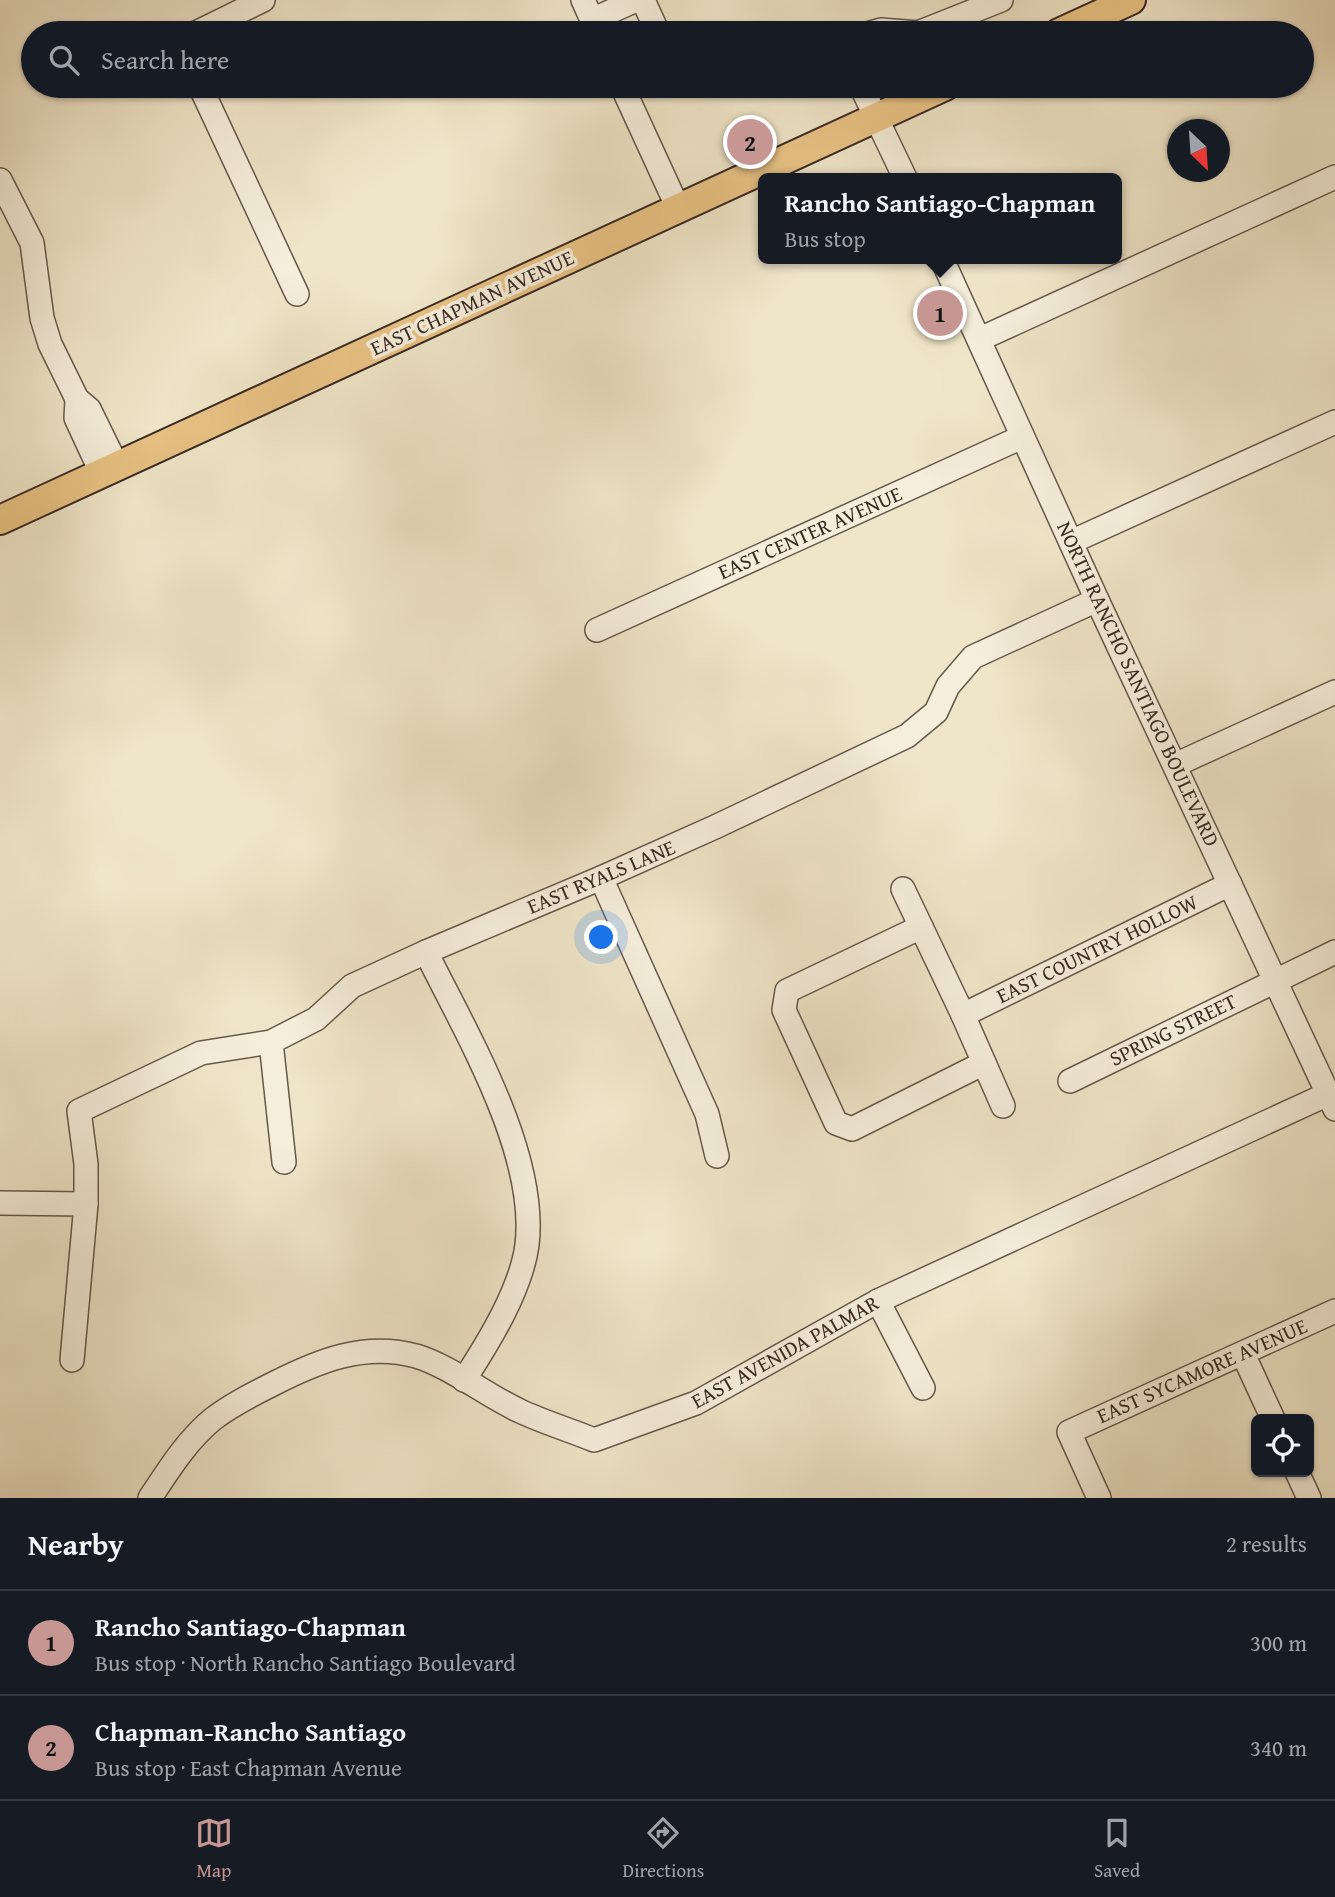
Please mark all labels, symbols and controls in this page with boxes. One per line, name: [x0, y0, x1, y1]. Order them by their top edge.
search box: [21, 21, 1314, 98]
text: Search here: [101, 40, 229, 79]
icon: search: [45, 41, 83, 79]
pin: 2: [727, 116, 773, 168]
north arrow: [1167, 119, 1230, 182]
popup: [758, 173, 1122, 264]
text: Rancho Santiago-Chapman: [785, 183, 1095, 222]
text: Bus stop: [785, 222, 866, 255]
street label: EAST CHAPMAN AVENUE: [365, 242, 579, 363]
pin: 1: [917, 287, 963, 339]
street label: EAST CENTER AVENUE: [713, 478, 907, 587]
street label: NORTH RANCHO SANTIAGO BOULEVARD: [1049, 516, 1228, 851]
street label: EAST RYALS LANE: [522, 831, 680, 922]
street label: EAST COUNTRY HOLLOW: [991, 886, 1203, 1011]
your location: [584, 920, 618, 954]
street label: SPRING STREET: [1104, 985, 1242, 1074]
street label: EAST AVENIDA PALMAR: [685, 1287, 885, 1416]
street label: EAST SYCAMORE AVENUE: [1092, 1310, 1312, 1431]
map controls: [1251, 1414, 1314, 1477]
button: locate: [1251, 1414, 1314, 1477]
text: Nearby: [28, 1522, 124, 1566]
text: 2 results: [1226, 1527, 1307, 1560]
text: Rancho Santiago-Chapman: [95, 1607, 406, 1646]
text: 1: [45, 1626, 57, 1659]
text: 300 m: [1250, 1626, 1307, 1659]
text: Bus stop · North Rancho Santiago Boulevard: [95, 1646, 516, 1679]
text: Chapman-Rancho Santiago: [95, 1712, 406, 1751]
text: 2: [45, 1731, 57, 1764]
text: 340 m: [1250, 1731, 1307, 1764]
text: Bus stop · East Chapman Avenue: [95, 1751, 402, 1784]
tab: Map: [195, 1814, 233, 1884]
tab: Directions: [623, 1814, 704, 1884]
tab: Saved: [1094, 1814, 1140, 1884]

